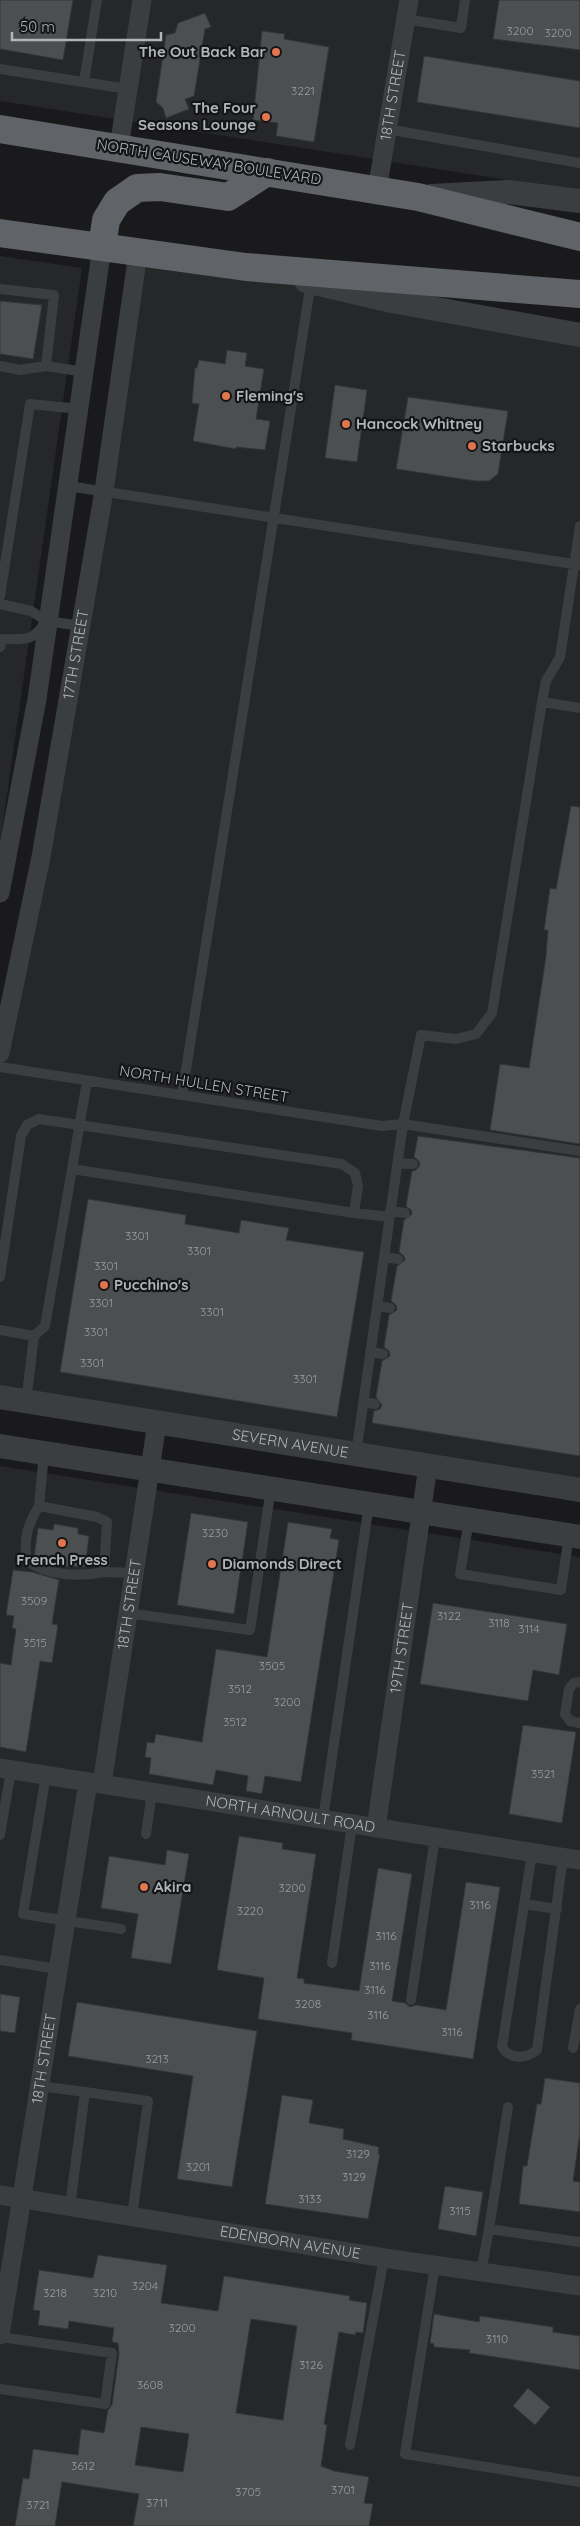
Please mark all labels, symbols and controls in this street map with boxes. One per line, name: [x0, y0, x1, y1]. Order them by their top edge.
scale bar: [12, 10, 161, 42]
text: 50 m: [20, 17, 55, 36]
house number: 3200: [506, 23, 534, 38]
house number: 3200: [544, 25, 572, 40]
place label: The Out Back Bar: [139, 42, 266, 61]
marker: The Out Back Bar: [270, 46, 282, 58]
street label: 18TH STREET: [375, 49, 409, 142]
house number: 3221: [291, 83, 315, 98]
place label: The Four Seasons Lounge: [138, 98, 256, 134]
marker: The Four Seasons Lounge: [260, 111, 272, 123]
street label: NORTH CAUSEWAY BOULEVARD: [95, 134, 323, 189]
place label: Fleming's: [236, 386, 303, 405]
marker: Fleming's: [220, 390, 232, 402]
place label: Hancock Whitney: [356, 414, 482, 433]
marker: Hancock Whitney: [340, 418, 352, 430]
place label: Starbucks: [482, 436, 555, 455]
marker: Starbucks: [466, 440, 478, 452]
street label: 17TH STREET: [58, 608, 92, 701]
street label: NORTH HULLEN STREET: [118, 1061, 290, 1106]
house number: 3301: [125, 1228, 149, 1243]
house number: 3301: [187, 1243, 211, 1258]
house number: 3301: [94, 1258, 118, 1273]
place label: Pucchino's: [114, 1275, 188, 1294]
marker: Pucchino's: [98, 1279, 110, 1291]
house number: 3301: [89, 1295, 113, 1310]
house number: 3301: [200, 1304, 224, 1319]
house number: 3301: [84, 1324, 108, 1339]
house number: 3301: [80, 1355, 104, 1370]
house number: 3301: [293, 1371, 317, 1386]
street label: SEVERN AVENUE: [231, 1424, 350, 1462]
house number: 3230: [202, 1525, 228, 1540]
marker: French Press: [56, 1537, 68, 1549]
place label: French Press: [16, 1550, 108, 1569]
place label: Diamonds Direct: [222, 1554, 342, 1573]
street label: 18TH STREET: [113, 1557, 145, 1651]
marker: Diamonds Direct: [206, 1558, 218, 1570]
house number: 3509: [21, 1593, 48, 1608]
street label: 19TH STREET: [385, 1601, 417, 1694]
house number: 3122: [437, 1608, 461, 1623]
house number: 3118: [488, 1615, 510, 1630]
house number: 3114: [518, 1621, 540, 1636]
house number: 3515: [23, 1635, 47, 1650]
house number: 3505: [259, 1658, 285, 1673]
house number: 3512: [228, 1681, 252, 1696]
house number: 3200: [273, 1694, 301, 1709]
house number: 3512: [223, 1714, 247, 1729]
house number: 3521: [531, 1766, 555, 1781]
street label: NORTH ARNOULT ROAD: [204, 1791, 377, 1836]
place label: Akira: [154, 1877, 191, 1896]
house number: 3200: [278, 1880, 306, 1895]
marker: Akira: [138, 1881, 150, 1893]
house number: 3116: [469, 1897, 491, 1912]
house number: 3220: [237, 1903, 263, 1918]
house number: 3116: [375, 1928, 397, 1943]
house number: 3116: [369, 1958, 391, 1973]
house number: 3116: [364, 1982, 386, 1997]
house number: 3208: [295, 1996, 321, 2011]
house number: 3116: [367, 2007, 389, 2022]
street label: 18TH STREET: [27, 2012, 60, 2105]
house number: 3116: [441, 2024, 463, 2039]
house number: 3213: [145, 2051, 169, 2066]
house number: 3129: [346, 2146, 370, 2161]
house number: 3201: [186, 2159, 210, 2174]
house number: 3129: [342, 2169, 366, 2184]
house number: 3133: [298, 2191, 322, 2206]
house number: 3115: [449, 2203, 471, 2218]
street label: EDENBORN AVENUE: [219, 2221, 362, 2263]
house number: 3204: [132, 2278, 158, 2293]
house number: 3218: [43, 2285, 67, 2300]
house number: 3210: [93, 2285, 117, 2300]
house number: 3200: [168, 2320, 196, 2335]
house number: 3110: [486, 2331, 508, 2346]
house number: 3126: [299, 2357, 323, 2372]
house number: 3608: [137, 2377, 163, 2392]
house number: 3612: [71, 2458, 95, 2473]
house number: 3701: [331, 2482, 355, 2497]
house number: 3705: [235, 2484, 261, 2499]
house number: 3711: [146, 2495, 168, 2510]
house number: 3721: [26, 2497, 50, 2512]

